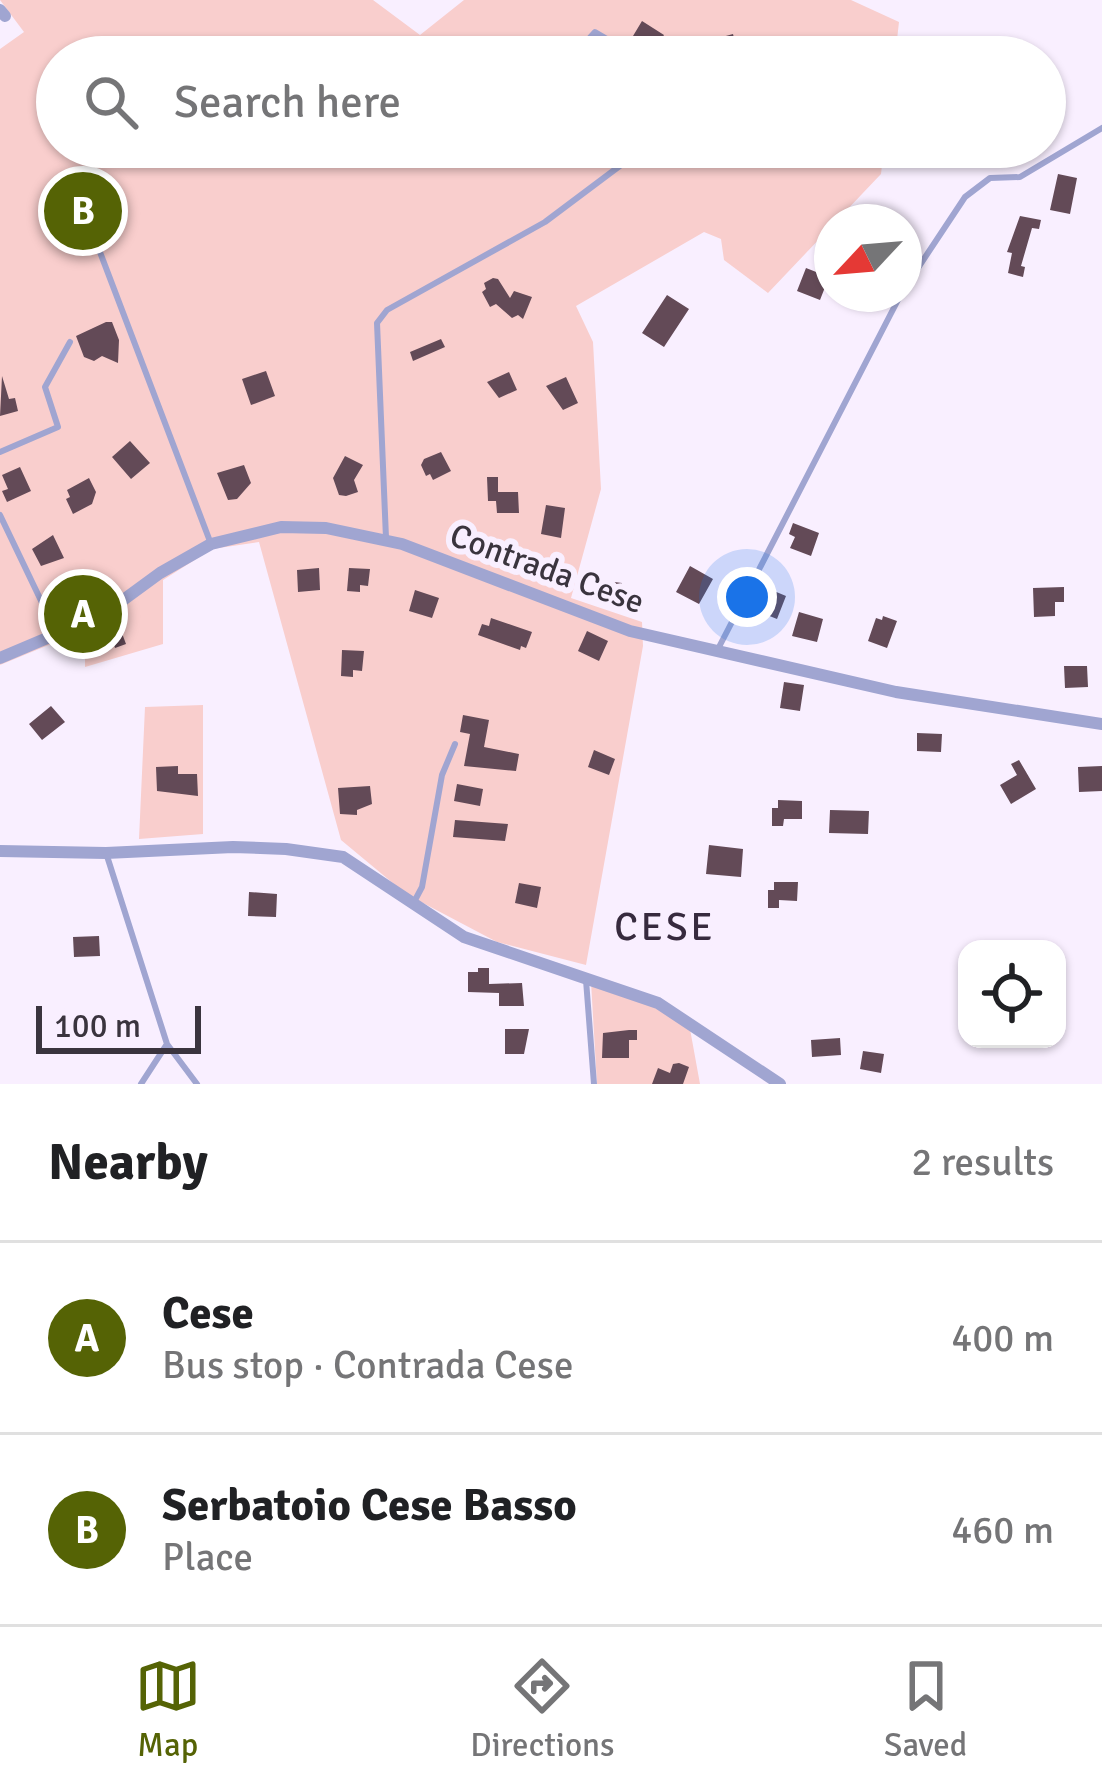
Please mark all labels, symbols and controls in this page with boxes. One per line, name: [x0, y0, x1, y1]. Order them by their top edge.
search box: [36, 36, 1066, 168]
icon: search: [78, 69, 144, 135]
text: Search here: [174, 75, 401, 130]
pin: B: [44, 166, 122, 256]
north arrow: [814, 204, 922, 312]
street label: Contrada Cese: [444, 515, 650, 623]
your location: [717, 567, 777, 627]
pin: A: [44, 569, 122, 659]
district label: CESE: [614, 903, 716, 951]
map controls: [958, 940, 1066, 1048]
button: locate: [958, 940, 1066, 1048]
scale bar: [36, 1000, 201, 1053]
text: 100 m: [54, 1006, 141, 1047]
text: Nearby: [48, 1131, 208, 1194]
text: 2 results: [911, 1138, 1054, 1186]
text: Cese: [162, 1286, 254, 1341]
text: A: [75, 1314, 99, 1362]
text: 400 m: [951, 1314, 1054, 1362]
text: Bus stop · Contrada Cese: [162, 1341, 573, 1389]
text: Serbatoio Cese Basso: [162, 1478, 577, 1533]
text: B: [75, 1506, 99, 1554]
text: 460 m: [951, 1506, 1054, 1554]
text: Place: [162, 1533, 253, 1581]
tab: Map: [135, 1653, 201, 1766]
tab: Directions: [470, 1653, 615, 1766]
tab: Saved: [884, 1653, 967, 1766]

